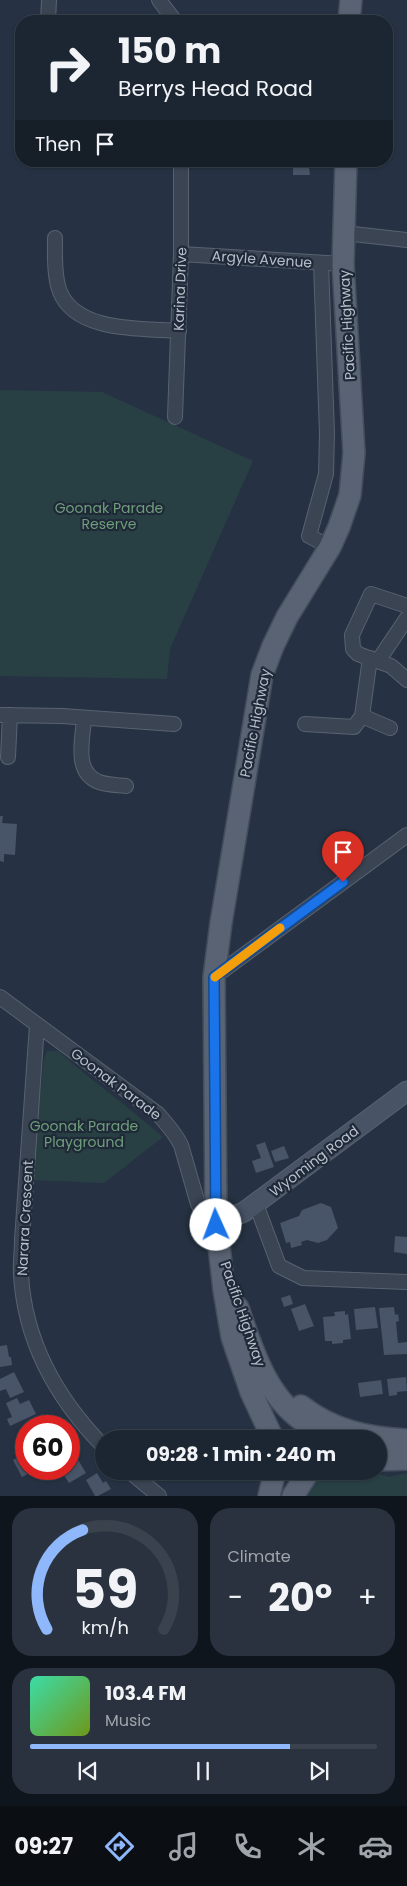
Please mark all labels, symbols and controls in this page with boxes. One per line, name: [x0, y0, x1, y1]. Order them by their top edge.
text: 150 m: [118, 26, 221, 75]
icon: right: [35, 35, 100, 100]
text: Berrys Head Road: [118, 73, 313, 104]
icon: arrive: [91, 130, 119, 158]
text: Then: [35, 131, 81, 158]
street label: Karina Drive: [169, 246, 191, 331]
street label: Argyle Avenue: [211, 246, 313, 273]
street label: Pacific Highway: [334, 269, 360, 381]
park label: Goonak Parade Reserve: [55, 498, 164, 534]
street label: Pacific Highway: [235, 667, 275, 779]
pin: [322, 831, 364, 882]
icon: arrive: [329, 838, 357, 866]
street label: Goonak Parade: [67, 1043, 166, 1125]
park label: Goonak Parade Playground: [30, 1116, 139, 1152]
street label: Wyoming Road: [265, 1121, 363, 1201]
street label: Narara Crescent: [12, 1160, 38, 1276]
position arrow: [189, 1198, 241, 1250]
street label: Pacific Highway: [216, 1259, 270, 1369]
speed limit sign: 60: [15, 1415, 80, 1480]
text: 09:28 · 1 min · 240 m: [146, 1441, 336, 1468]
text: Climate: [228, 1545, 291, 1568]
text: 59: [72, 1553, 138, 1626]
text: 20°: [268, 1571, 332, 1624]
text: −: [228, 1578, 243, 1617]
text: +: [358, 1578, 377, 1617]
text: km/h: [81, 1615, 129, 1640]
text: 103.4 FM: [105, 1680, 186, 1707]
text: Music: [105, 1709, 151, 1732]
icon: previous: [74, 1757, 102, 1785]
icon: pause: [189, 1757, 217, 1785]
icon: next: [305, 1757, 333, 1785]
icon: directions: [102, 1829, 137, 1864]
icon: music: [166, 1829, 201, 1864]
icon: phone: [230, 1829, 265, 1864]
icon: climate: [294, 1829, 329, 1864]
icon: car: [358, 1829, 393, 1864]
text: 09:27: [14, 1831, 73, 1862]

